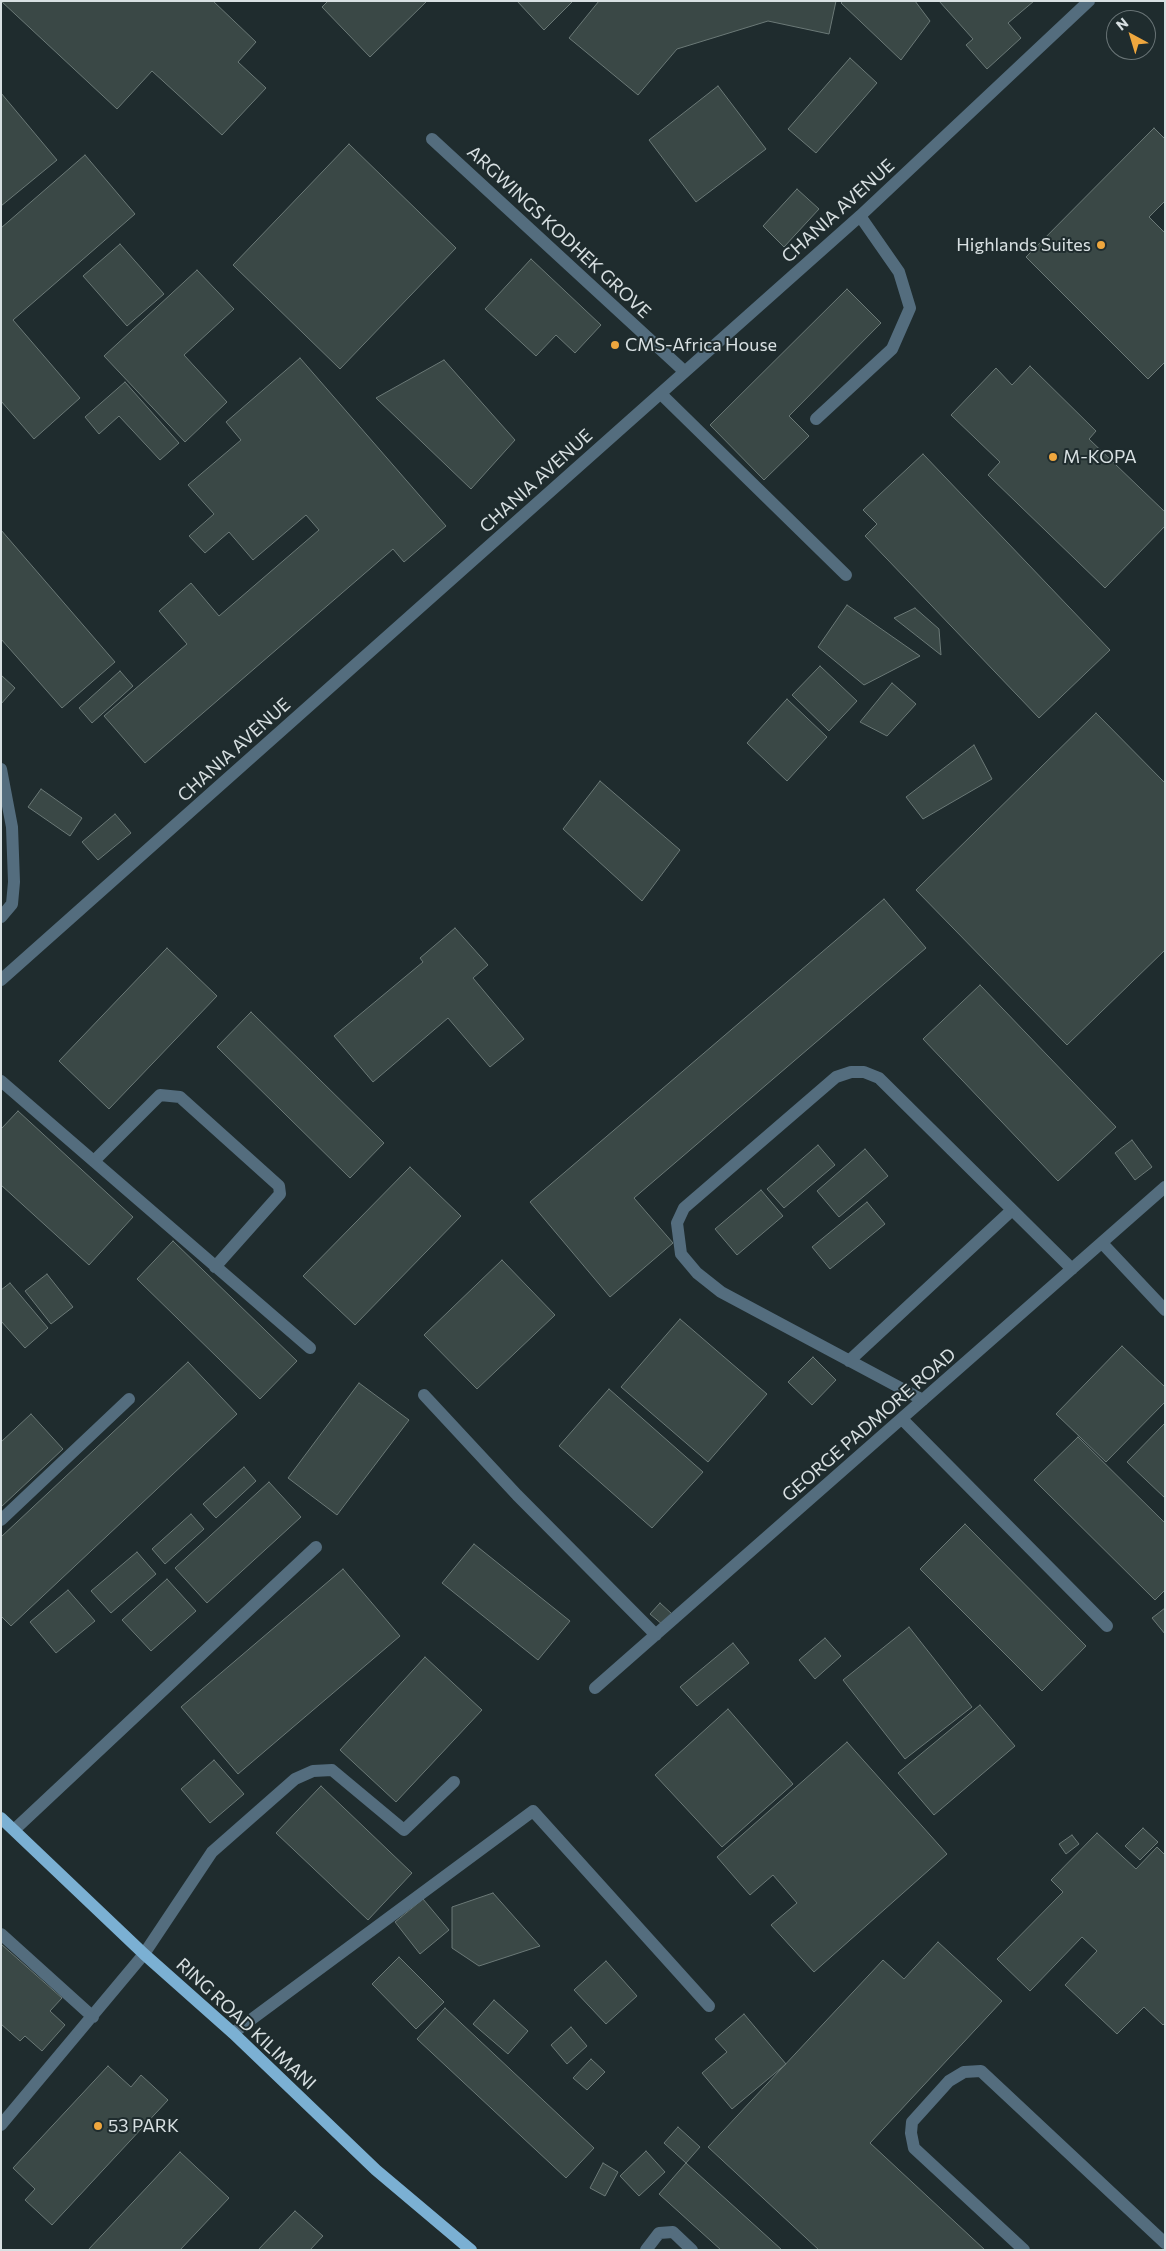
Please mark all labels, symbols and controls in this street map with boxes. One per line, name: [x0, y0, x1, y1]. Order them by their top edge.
north arrow: [1106, 10, 1156, 60]
text: N: [1112, 14, 1131, 34]
street label: ARGWINGS KODHEK GROVE: [463, 141, 655, 323]
street label: CHANIA AVENUE: [777, 155, 899, 267]
place label: Highlands Suites: [956, 234, 1091, 256]
marker: Highlands Suites: [1095, 239, 1107, 251]
place label: CMS-Africa House: [625, 334, 777, 356]
marker: CMS-Africa House: [609, 339, 621, 351]
street label: CHANIA AVENUE: [475, 425, 597, 537]
place label: M-KOPA: [1063, 446, 1137, 468]
marker: M-KOPA: [1047, 451, 1059, 463]
street label: CHANIA AVENUE: [173, 694, 295, 806]
street label: GEORGE PADMORE ROAD: [778, 1344, 960, 1506]
street label: RING ROAD KILIMANI: [172, 1954, 320, 2094]
place label: 53 PARK: [108, 2115, 179, 2137]
marker: 53 PARK: [92, 2120, 104, 2132]

